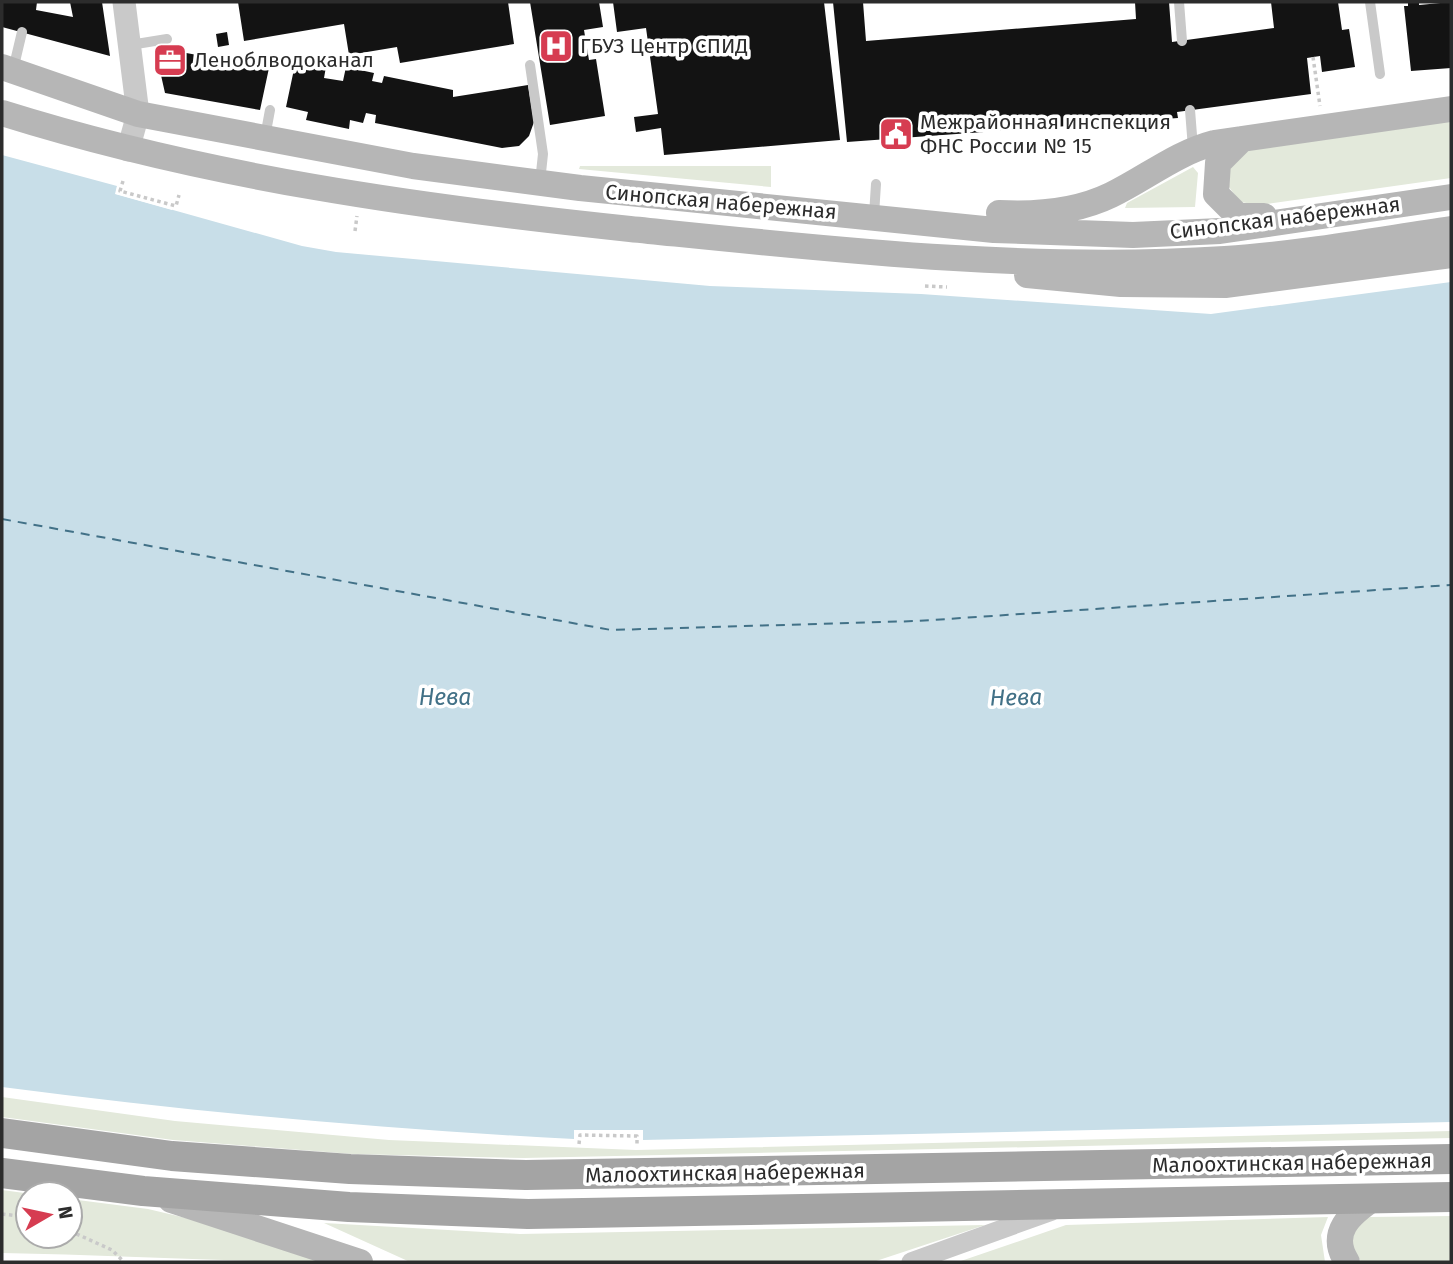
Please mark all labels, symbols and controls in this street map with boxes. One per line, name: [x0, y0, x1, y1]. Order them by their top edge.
hospital icon: ГБУЗ Центр СПИД: [537, 27, 575, 65]
place label: ГБУЗ Центр СПИД: [580, 33, 748, 59]
office icon: Леноблводоканал: [151, 41, 189, 79]
place label: Леноблводоканал: [194, 47, 374, 73]
place label: Межрайонная инспекция ФНС России № 15: [920, 109, 1171, 159]
public building icon: Межрайонная инспекция ФНС России № 15: [877, 115, 915, 153]
street label: Синопская набережная: [604, 179, 838, 225]
street label: Синопская набережная: [1168, 191, 1402, 245]
water label: Нева: [419, 683, 471, 711]
water label: Нева: [989, 683, 1043, 711]
street label: Малоохтинская набережная: [1152, 1148, 1432, 1178]
street label: Малоохтинская набережная: [585, 1158, 865, 1188]
north arrow: [14, 1180, 84, 1250]
text: N: [53, 1204, 78, 1220]

